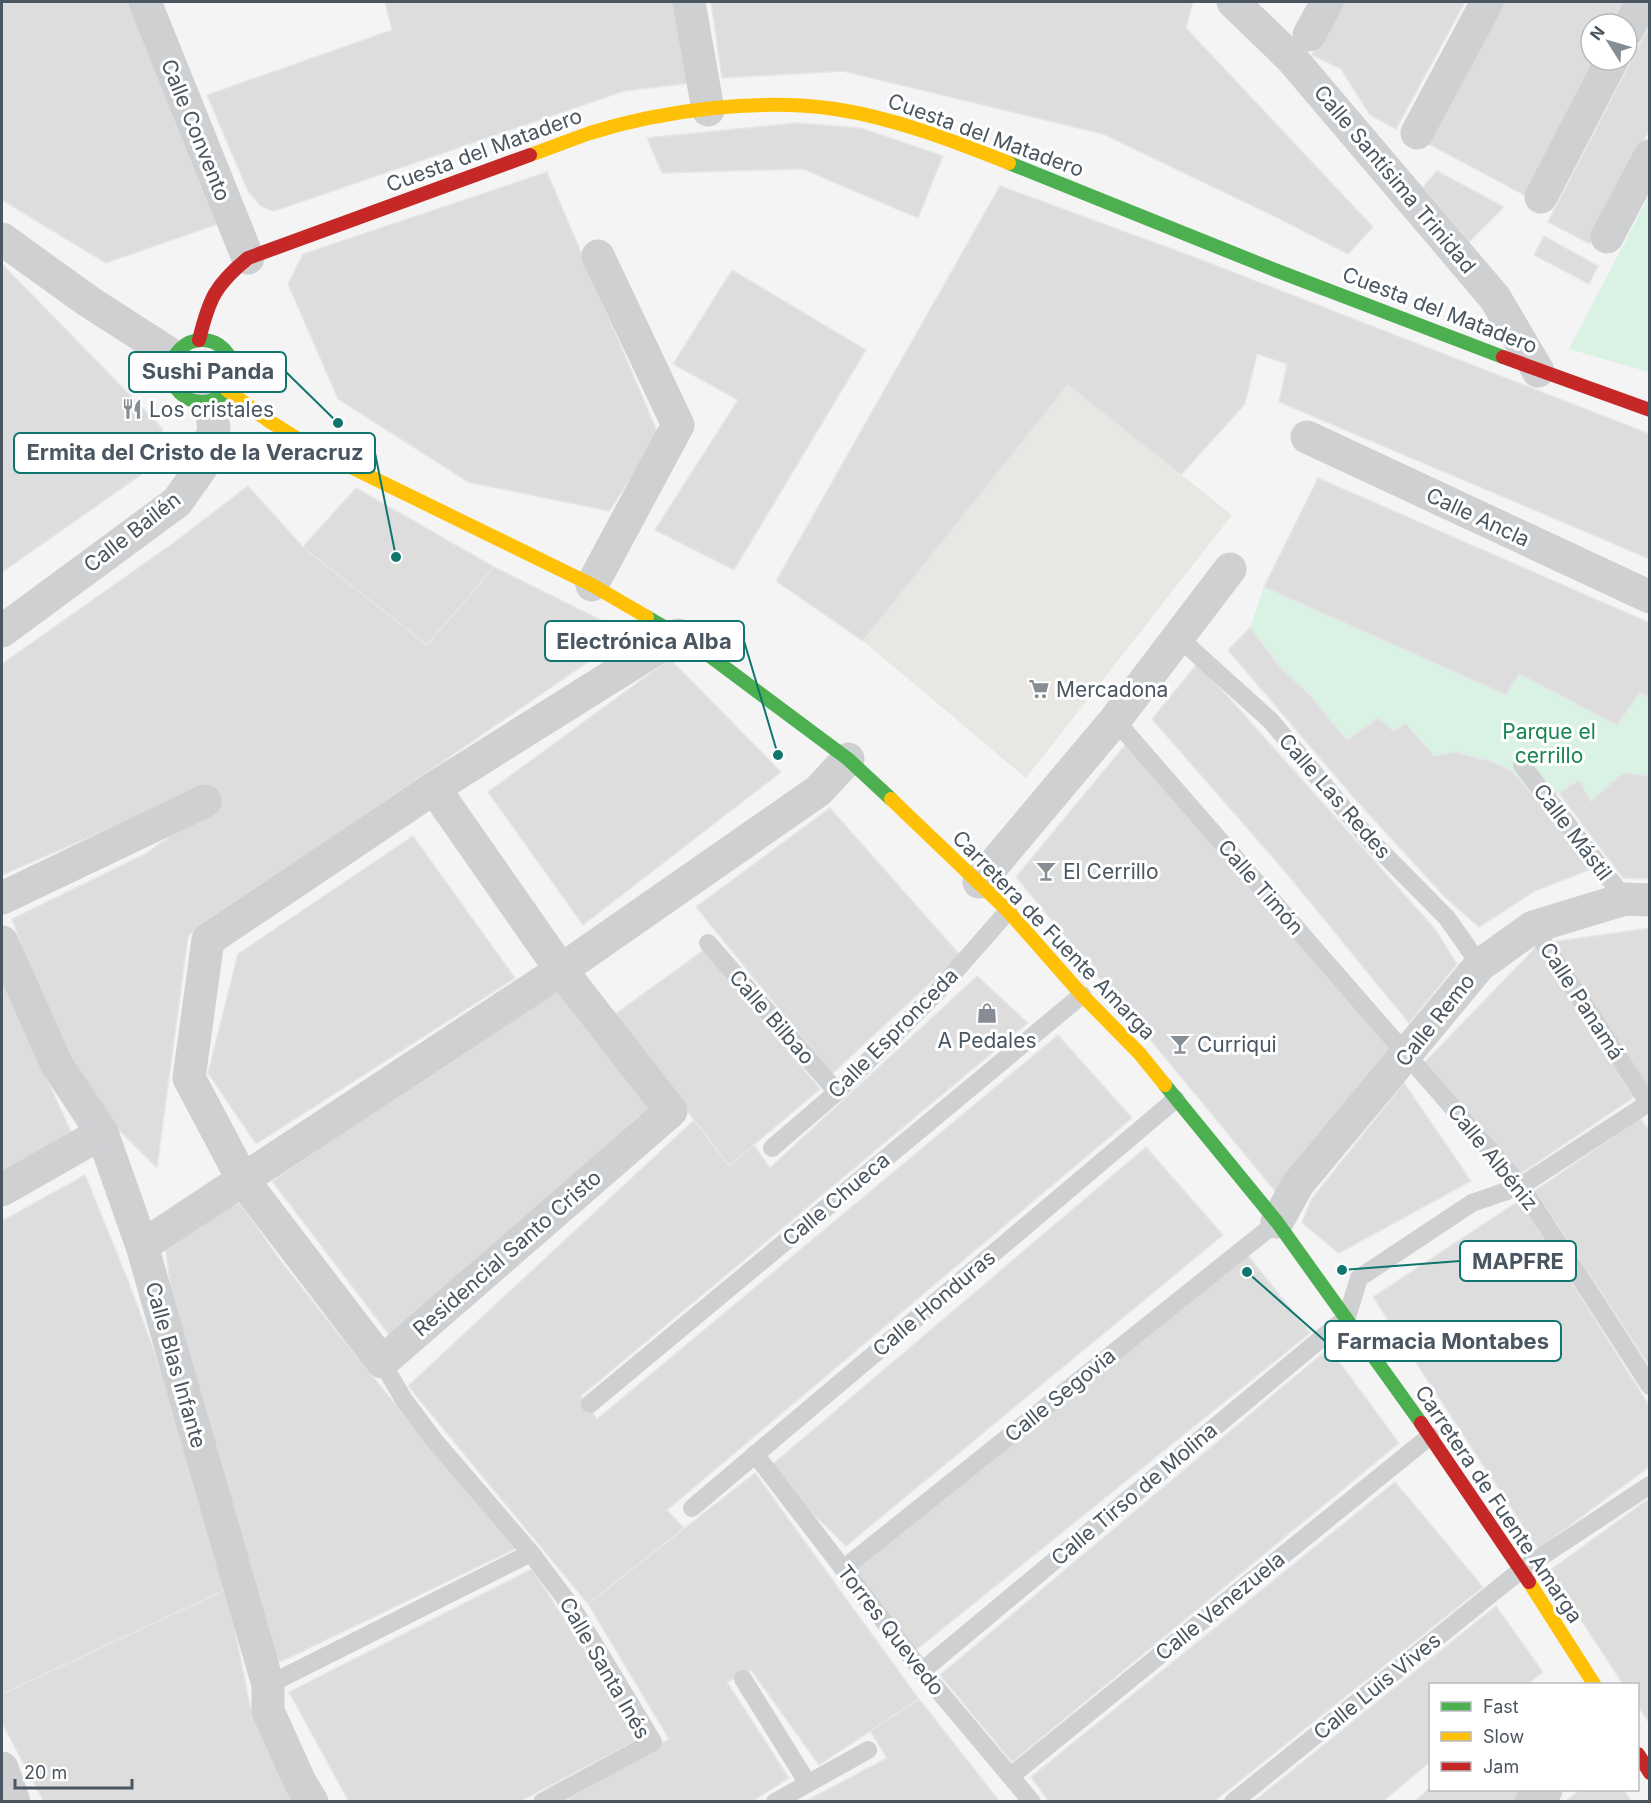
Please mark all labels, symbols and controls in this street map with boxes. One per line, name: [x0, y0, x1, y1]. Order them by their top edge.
north arrow: [1579, 12, 1639, 72]
text: N: [1585, 22, 1609, 44]
street label: Calle Convento: [156, 55, 236, 205]
street label: Calle Santísima Trinidad: [1309, 80, 1481, 278]
street label: Cuesta del Matadero: [885, 88, 1087, 182]
street label: Cuesta del Matadero: [383, 103, 585, 197]
street label: Cuesta del Matadero: [1339, 261, 1541, 359]
callout: Sushi Panda: [129, 352, 286, 392]
text: Sushi Panda: [142, 358, 274, 384]
restaurant icon: Los cristales: [120, 397, 144, 421]
place label: Los cristales: [149, 397, 274, 422]
callout: Ermita del Cristo de la Veracruz: [14, 433, 375, 473]
text: Ermita del Cristo de la Veracruz: [27, 439, 363, 465]
street label: Calle Ancla: [1422, 482, 1534, 552]
street label: Calle Bailén: [79, 486, 185, 578]
callout: Electrónica Alba: [545, 621, 744, 661]
text: Electrónica Alba: [556, 628, 732, 654]
supermarket icon: Mercadona: [1027, 677, 1051, 701]
place label: Mercadona: [1056, 677, 1168, 702]
park label: Parque el cerrillo: [1502, 719, 1596, 768]
street label: Calle Las Redes: [1274, 728, 1396, 864]
street label: Calle Mástil: [1529, 779, 1617, 885]
street label: Carretera de Fuente Amarga: [947, 825, 1161, 1045]
street label: Calle Timón: [1213, 834, 1309, 940]
bar icon: El Cerrillo: [1034, 859, 1058, 883]
place label: El Cerrillo: [1063, 859, 1159, 884]
street label: Calle Panamá: [1535, 938, 1629, 1064]
street label: Calle Espronceda: [823, 963, 963, 1103]
street label: Calle Bilbao: [724, 965, 820, 1069]
street label: Calle Remo: [1390, 969, 1480, 1071]
shop icon: A Pedales: [975, 1001, 999, 1025]
place label: A Pedales: [937, 1028, 1037, 1053]
bar icon: Curriqui: [1168, 1032, 1192, 1056]
place label: Curriqui: [1197, 1032, 1277, 1057]
street label: Calle Albéniz: [1443, 1099, 1543, 1215]
street label: Calle Chueca: [777, 1147, 895, 1251]
street label: Residencial Santo Cristo: [408, 1165, 606, 1341]
callout: MAPFRE: [1460, 1241, 1576, 1281]
street label: Calle Honduras: [868, 1245, 1000, 1361]
text: MAPFRE: [1472, 1248, 1564, 1274]
street label: Calle Blas Infante: [140, 1279, 212, 1451]
callout: Farmacia Montabes: [1325, 1321, 1561, 1361]
text: Farmacia Montabes: [1337, 1328, 1549, 1354]
street label: Calle Segovia: [1000, 1343, 1120, 1447]
street label: Carretera de Fuente Amarga: [1410, 1380, 1588, 1628]
street label: Calle Tirso de Molina: [1046, 1417, 1222, 1571]
street label: Calle Venezuela: [1151, 1546, 1289, 1666]
street label: Torres Quevedo: [832, 1560, 950, 1700]
street label: Calle Santa Inés: [554, 1593, 656, 1743]
street label: Calle Luis Vives: [1308, 1627, 1446, 1745]
legend: [1429, 1683, 1639, 1791]
text: Fast: [1483, 1696, 1519, 1717]
text: Slow: [1483, 1726, 1524, 1747]
scale bar: [15, 1752, 132, 1790]
text: Jam: [1483, 1756, 1519, 1777]
text: 20 m: [24, 1762, 67, 1783]

